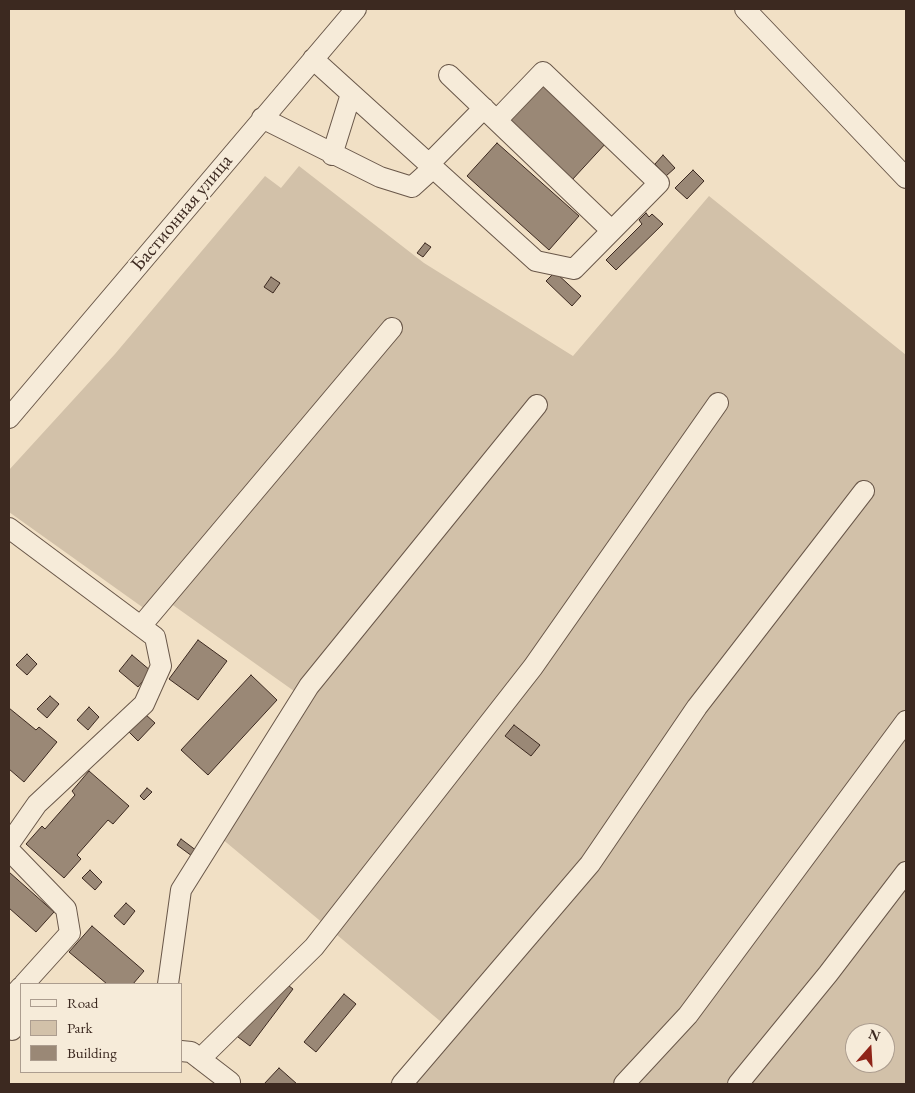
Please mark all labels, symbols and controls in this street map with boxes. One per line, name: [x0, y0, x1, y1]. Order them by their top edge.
street label: Бастионная улица: [126, 150, 238, 276]
legend: [20, 983, 182, 1073]
text: Road: [67, 993, 98, 1012]
text: Park: [67, 1018, 93, 1037]
north arrow: [845, 1023, 895, 1073]
text: N: [866, 1024, 883, 1045]
text: Building: [67, 1043, 117, 1062]

